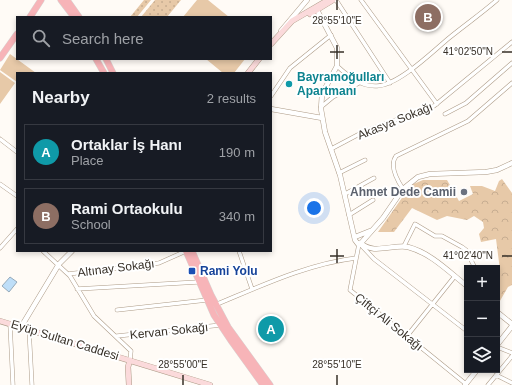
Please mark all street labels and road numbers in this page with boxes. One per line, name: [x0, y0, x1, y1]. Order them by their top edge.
street label: Akasya Sokağı: [355, 100, 435, 142]
street label: Altınay Sokağı: [77, 256, 155, 280]
street label: Çiftçi Ali Sokağı: [352, 290, 426, 354]
street label: Eyüp Sultan Caddesi: [9, 317, 121, 363]
street label: Kervan Sokağı: [129, 320, 209, 342]

